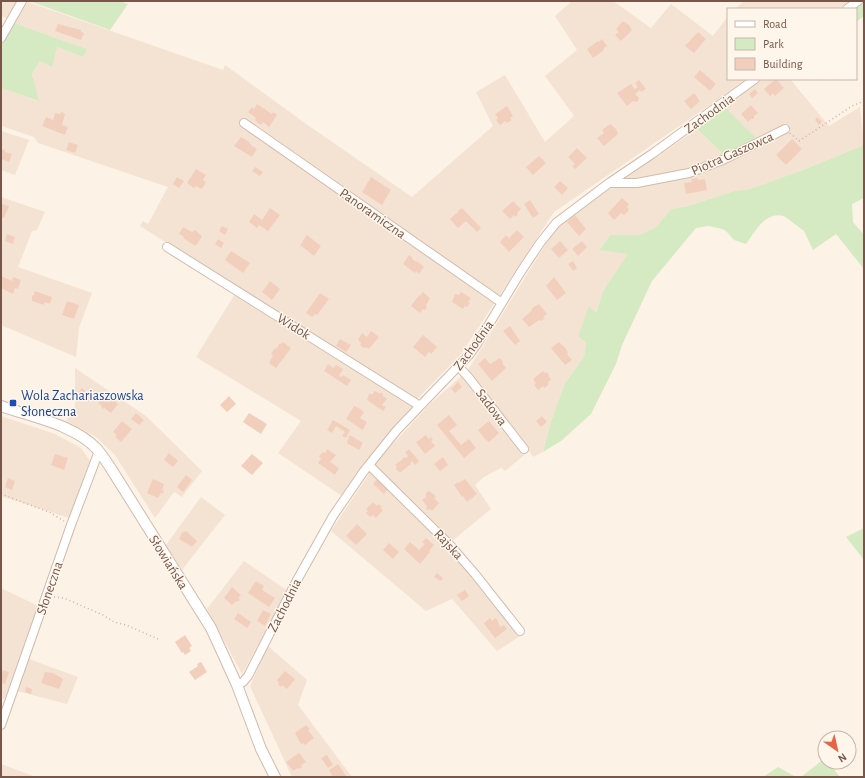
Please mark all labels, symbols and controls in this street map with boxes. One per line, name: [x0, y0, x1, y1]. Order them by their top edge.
legend: [727, 8, 857, 80]
text: Road: [763, 18, 787, 30]
text: Park: [763, 38, 784, 50]
text: Building: [763, 58, 803, 70]
street label: Zachodnia: [682, 91, 737, 136]
street label: Piotra Gaszowca: [689, 129, 776, 178]
street label: Panoramiczna: [337, 186, 409, 242]
street label: Widok: [274, 311, 313, 343]
street label: Zachodnia: [451, 318, 497, 373]
street label: Sadowa: [473, 386, 510, 429]
place label: Wola Zachariaszowska Słoneczna: [21, 389, 144, 419]
marker: Wola Zachariaszowska Słoneczna: [8, 398, 18, 408]
street label: Rajska: [431, 527, 466, 563]
street label: Słowiańska: [146, 533, 191, 593]
street label: Słoneczna: [34, 559, 66, 617]
street label: Zachodnia: [266, 576, 304, 634]
north arrow: [817, 730, 857, 770]
text: N: [836, 751, 849, 765]

